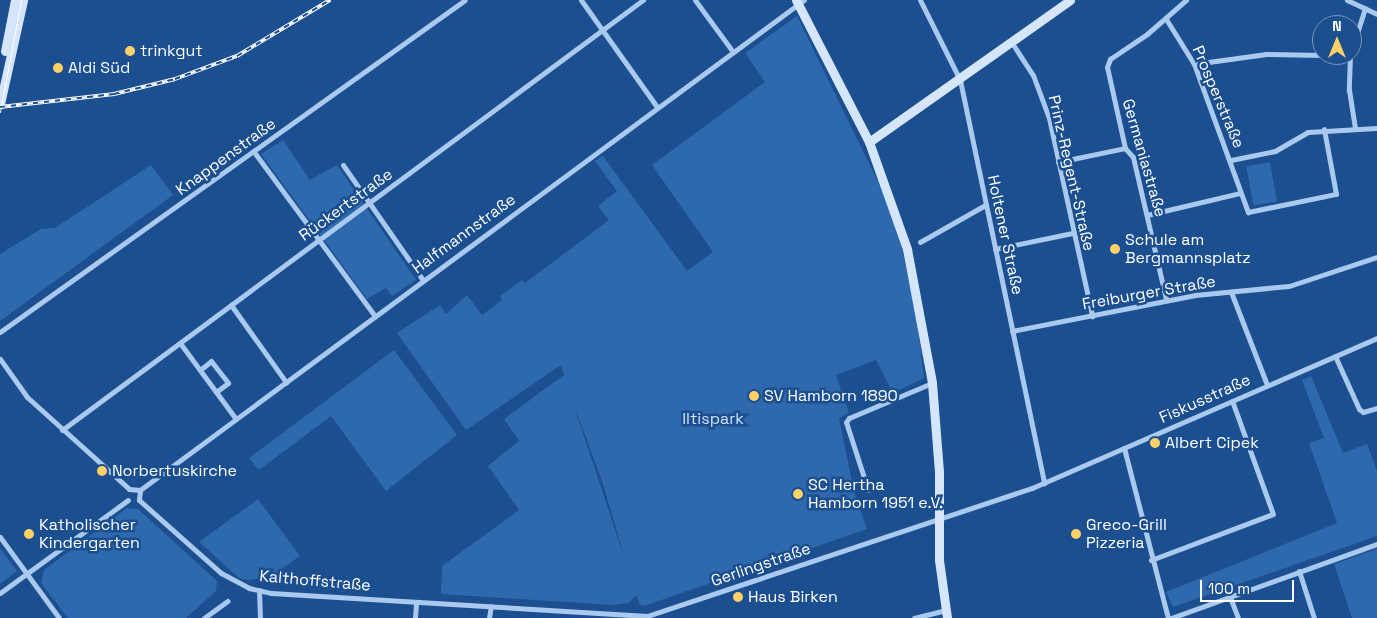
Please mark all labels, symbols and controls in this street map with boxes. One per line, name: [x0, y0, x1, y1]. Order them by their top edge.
north arrow: [1312, 15, 1362, 65]
text: N: [1332, 17, 1342, 35]
place label: trinkgut: [140, 41, 203, 61]
street label: Prosperstraße: [1188, 43, 1248, 151]
marker: trinkgut: [124, 45, 136, 57]
place label: Aldi Süd: [68, 58, 130, 78]
marker: Aldi Süd: [52, 62, 64, 74]
street label: Prinz-Regent-Straße: [1044, 93, 1098, 253]
street label: Germaniastraße: [1118, 97, 1170, 219]
street label: Knappenstraße: [172, 114, 280, 200]
street label: Rückertstraße: [296, 165, 396, 245]
street label: Holtener Straße: [983, 173, 1027, 297]
street label: Halfmannstraße: [408, 190, 520, 278]
place label: Schule am Bergmannsplatz: [1125, 230, 1251, 268]
marker: Schule am Bergmannsplatz: [1109, 243, 1121, 255]
street label: Freiburger Straße: [1081, 272, 1217, 314]
street label: Fiskusstraße: [1156, 370, 1254, 428]
place label: SV Hamborn 1890: [764, 386, 898, 406]
marker: SV Hamborn 1890: [748, 390, 760, 402]
park label: Iltispark: [682, 409, 744, 429]
place label: Albert Cipek: [1165, 433, 1259, 453]
marker: Albert Cipek: [1149, 437, 1161, 449]
place label: Norbertuskirche: [112, 461, 237, 481]
marker: Norbertuskirche: [96, 465, 108, 477]
place label: SC Hertha Hamborn 1951 e.V.: [808, 475, 943, 513]
marker: SC Hertha Hamborn 1951 e.V.: [792, 488, 804, 500]
place label: Katholischer Kindergarten: [39, 515, 140, 553]
place label: Greco-Grill Pizzeria: [1086, 515, 1167, 553]
marker: Katholischer Kindergarten: [23, 528, 35, 540]
marker: Greco-Grill Pizzeria: [1070, 528, 1082, 540]
street label: Gerlingstraße: [709, 539, 813, 591]
street label: Kalthoffstraße: [258, 567, 372, 595]
scale bar: [1202, 570, 1296, 602]
text: 100 m: [1208, 579, 1250, 598]
place label: Haus Birken: [748, 587, 838, 607]
marker: Haus Birken: [732, 591, 744, 603]

